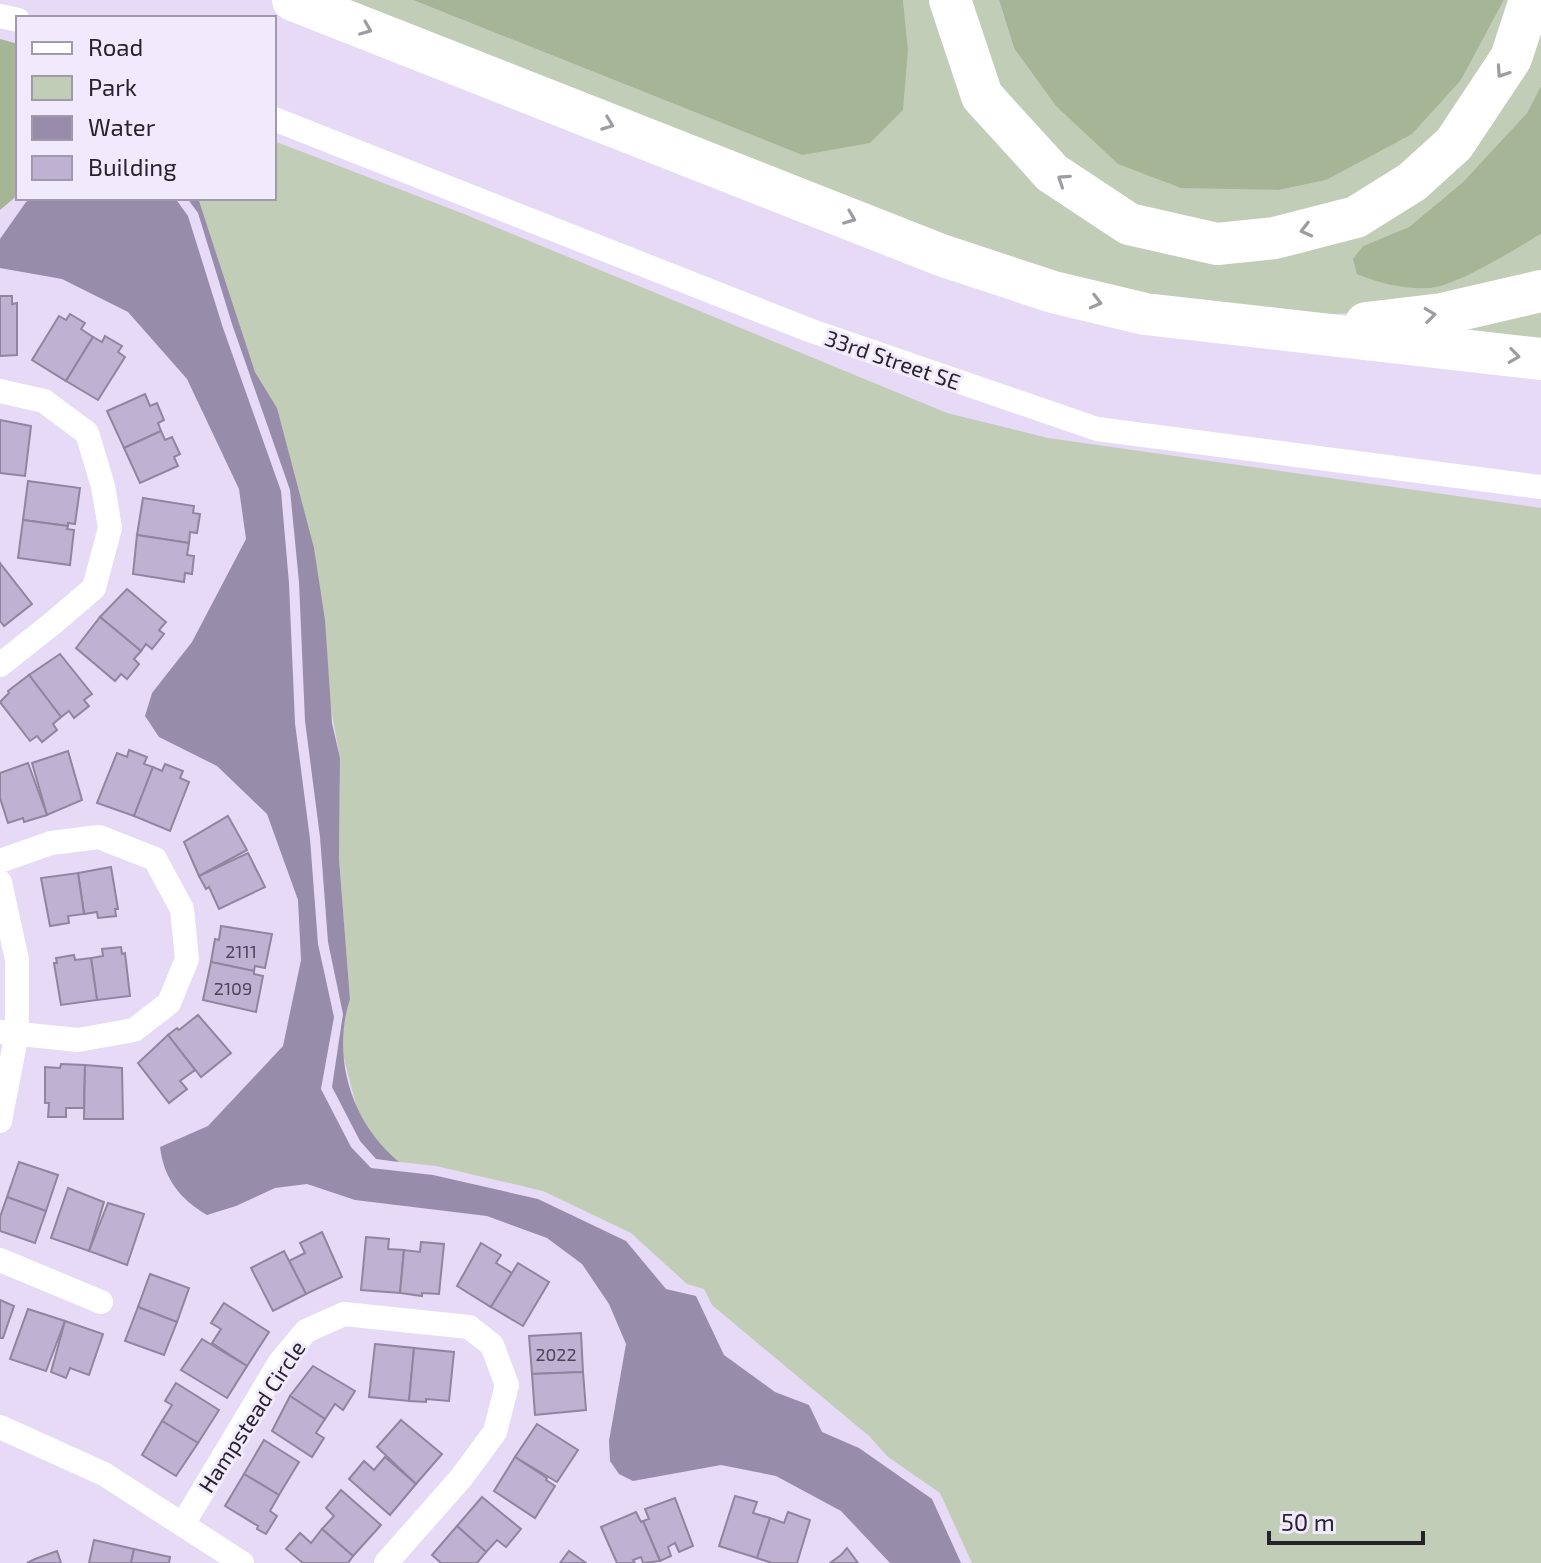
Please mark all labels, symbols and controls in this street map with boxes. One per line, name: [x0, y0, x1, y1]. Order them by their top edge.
legend: [16, 16, 276, 200]
one-way arrow: [358, 19, 372, 36]
text: Road: [88, 32, 143, 61]
one-way arrow: [1497, 64, 1512, 78]
text: Park: [88, 72, 137, 101]
text: Water: [88, 112, 156, 141]
one-way arrow: [600, 114, 614, 131]
text: Building: [88, 152, 177, 181]
one-way arrow: [1058, 175, 1072, 190]
one-way arrow: [842, 209, 856, 225]
one-way arrow: [1300, 220, 1314, 237]
one-way arrow: [1089, 293, 1102, 310]
one-way arrow: [1423, 307, 1437, 324]
street label: 33rd Street SE: [822, 324, 964, 394]
one-way arrow: [1508, 348, 1521, 365]
house number: 2111: [225, 940, 257, 962]
house number: 2109: [214, 977, 252, 999]
street label: Hampstead Circle: [192, 1335, 310, 1497]
house number: 2022: [535, 1343, 577, 1365]
scale bar: [1269, 1495, 1423, 1545]
text: 50 m: [1281, 1507, 1335, 1536]

